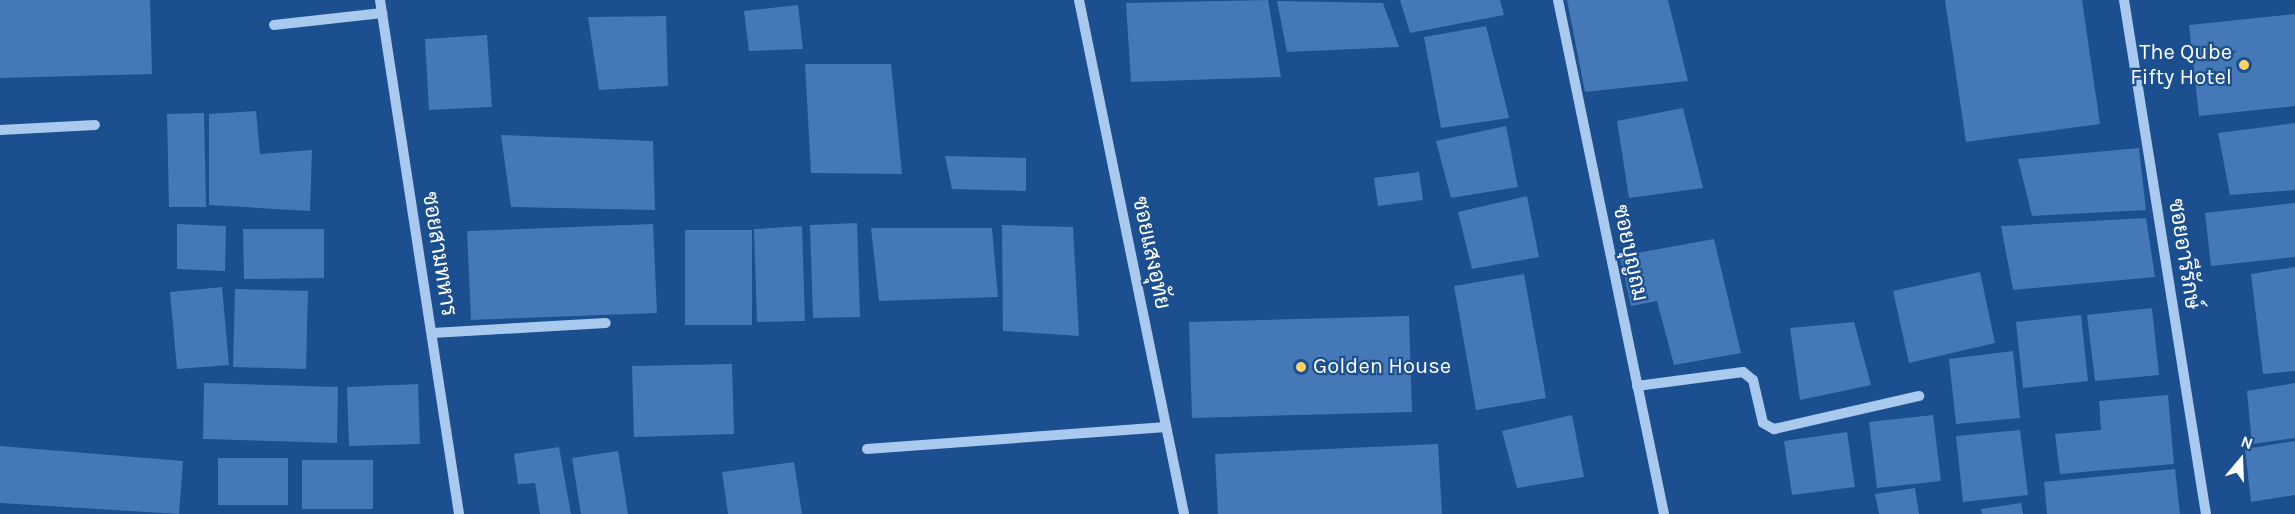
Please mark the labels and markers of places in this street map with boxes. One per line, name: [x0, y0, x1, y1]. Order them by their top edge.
place label: The Qube Fifty Hotel: [2130, 39, 2232, 90]
marker: The Qube Fifty Hotel: [2237, 58, 2251, 72]
place label: Golden House: [1313, 354, 1451, 380]
marker: Golden House: [1294, 360, 1308, 374]

